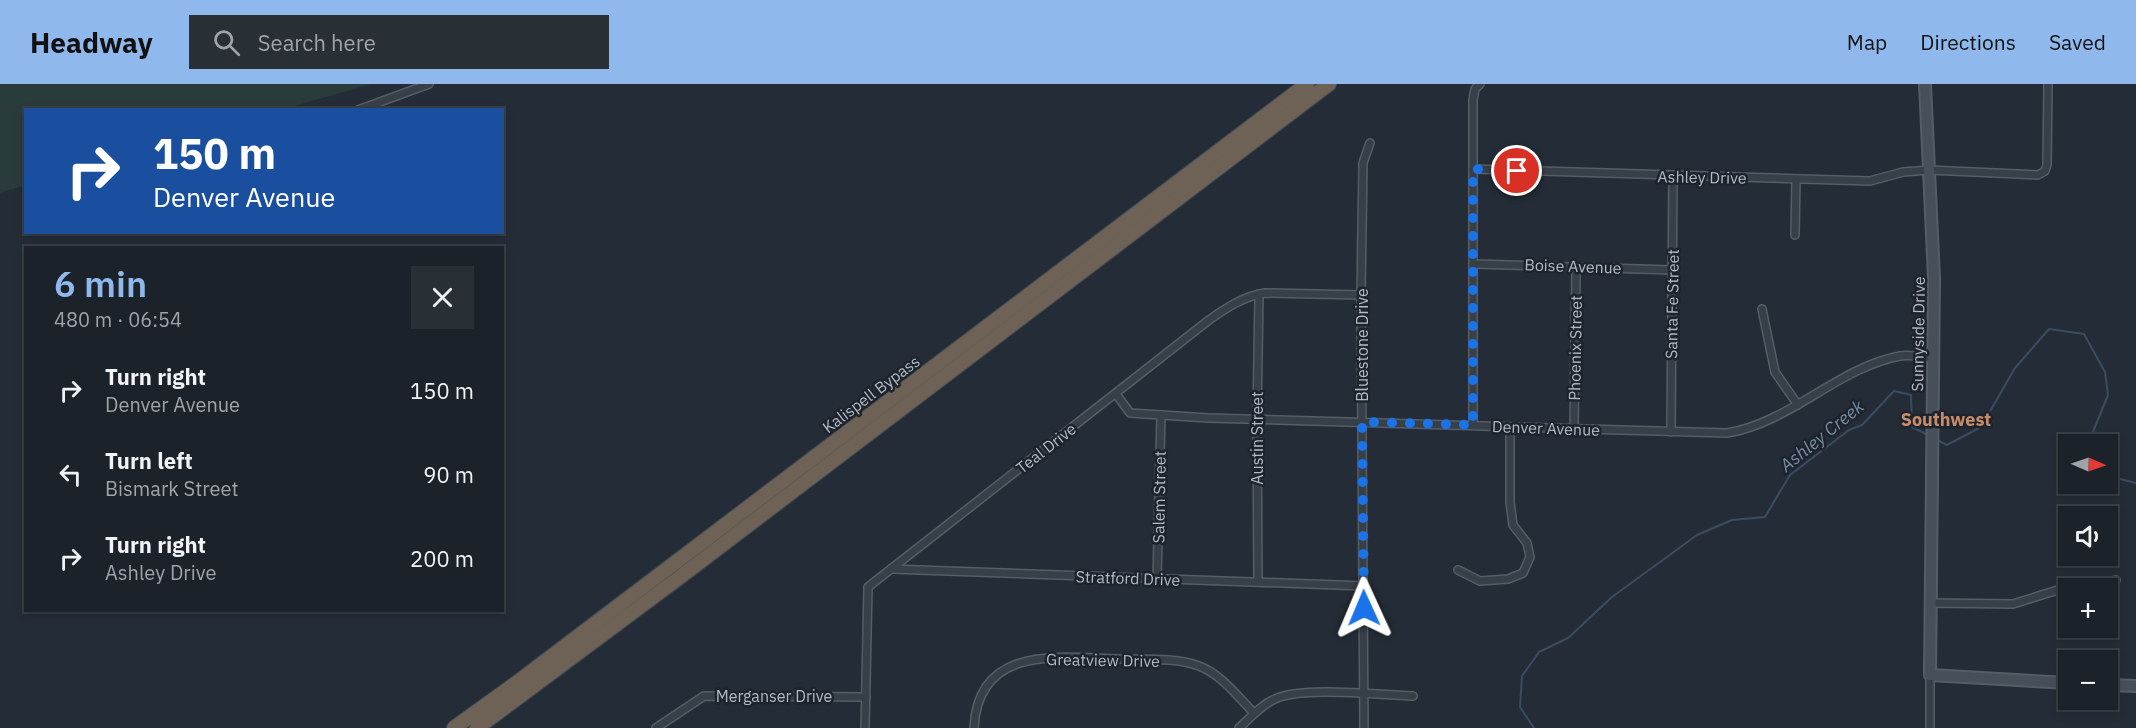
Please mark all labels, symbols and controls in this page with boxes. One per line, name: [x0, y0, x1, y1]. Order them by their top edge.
search box: [189, 15, 609, 69]
text: Headway: [30, 24, 153, 61]
icon: search: [210, 26, 243, 59]
text: Search here: [258, 28, 376, 57]
text: Map: [1847, 28, 1887, 56]
text: Directions: [1920, 28, 2016, 56]
text: Saved: [2049, 28, 2106, 56]
text: 150 m: [153, 126, 276, 181]
icon: right: [54, 132, 132, 210]
pin: [1491, 145, 1542, 196]
icon: arrive: [1500, 154, 1533, 187]
street label: Ashley Drive: [1657, 166, 1747, 188]
text: Denver Avenue: [153, 179, 335, 214]
street label: Santa Fe Street: [1661, 249, 1683, 359]
street label: Boise Avenue: [1524, 254, 1622, 278]
text: 6 min: [54, 260, 147, 307]
button: close: [411, 266, 474, 329]
street label: Sunnyside Drive: [1907, 276, 1929, 392]
street label: Bluestone Drive: [1352, 288, 1372, 402]
street label: Phoenix Street: [1564, 295, 1586, 401]
text: 480 m · 06:54: [54, 306, 182, 333]
street label: Kalispell Bypass: [818, 351, 924, 437]
text: Turn right: [105, 362, 206, 391]
icon: right: [54, 374, 87, 407]
text: 150 m: [410, 376, 474, 405]
text: Denver Avenue: [105, 391, 240, 418]
street label: Austin Street: [1247, 391, 1267, 485]
water label: Ashley Creek: [1774, 394, 1869, 477]
district label: Southwest: [1901, 408, 1991, 431]
street label: Denver Avenue: [1492, 416, 1601, 440]
street label: Teal Drive: [1012, 418, 1080, 478]
north arrow: [2058, 434, 2118, 494]
map controls: [2058, 434, 2118, 710]
text: Turn left: [105, 446, 193, 475]
street label: Salem Street: [1148, 451, 1170, 543]
icon: left: [54, 458, 87, 491]
text: 90 m: [423, 460, 474, 489]
text: Bismark Street: [105, 475, 238, 502]
button: sound: [2058, 506, 2118, 566]
text: Turn right: [105, 530, 206, 559]
icon: right: [54, 542, 87, 575]
text: 200 m: [410, 544, 474, 573]
text: Ashley Drive: [105, 559, 216, 586]
street label: Stratford Drive: [1075, 566, 1181, 590]
position arrow: [1332, 576, 1396, 640]
button: +: [2058, 578, 2118, 638]
street label: Greatview Drive: [1046, 649, 1160, 671]
button: −: [2058, 650, 2118, 710]
street label: Merganser Drive: [716, 686, 833, 706]

